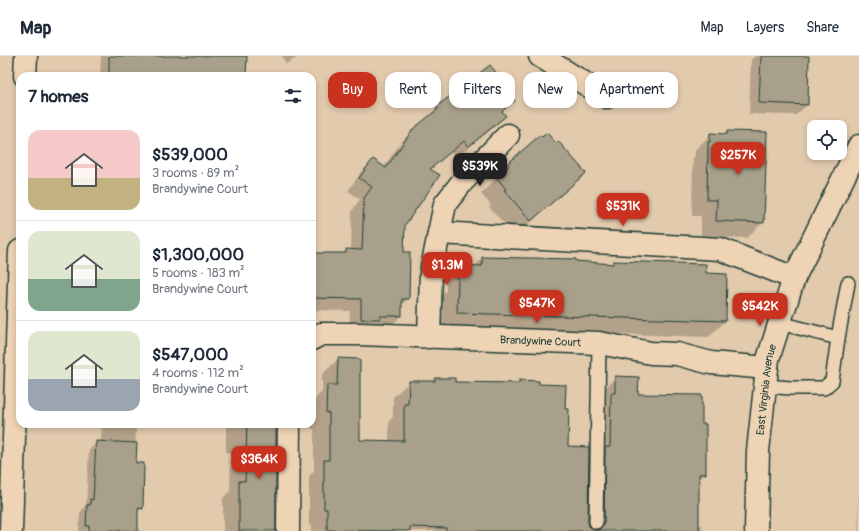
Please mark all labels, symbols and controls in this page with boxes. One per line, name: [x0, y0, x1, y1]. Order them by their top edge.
text: Map: [20, 16, 51, 40]
text: Map: [701, 19, 724, 36]
text: Layers: [746, 19, 784, 36]
text: Share: [806, 19, 839, 36]
chip: Buy: [328, 72, 377, 108]
chip: Rent: [385, 72, 441, 108]
chip: Filters: [449, 72, 515, 108]
chip: New: [523, 72, 577, 108]
chip: Apartment: [585, 72, 678, 108]
icon: filters: [282, 85, 304, 107]
text: 7 homes: [28, 86, 88, 107]
map controls: [807, 120, 847, 160]
button: locate: [807, 120, 847, 160]
pin: $257K: [710, 142, 766, 176]
text: $539,000: [152, 144, 228, 165]
icon: home: [60, 146, 108, 194]
text: $257K: [720, 147, 756, 163]
pin: $539K: [452, 153, 508, 187]
text: $539K: [462, 158, 498, 174]
text: 3 rooms · 89 m²: [152, 165, 239, 181]
text: Brandywine Court: [152, 181, 248, 197]
pin: $531K: [595, 193, 651, 227]
text: $531K: [606, 198, 640, 214]
text: $1,300,000: [152, 244, 244, 265]
icon: home: [60, 247, 108, 295]
pin: $1.3M: [419, 252, 475, 286]
text: $1.3M: [431, 257, 463, 273]
text: 5 rooms · 183 m²: [152, 265, 245, 281]
text: Brandywine Court: [152, 281, 248, 297]
pin: $547K: [509, 290, 565, 324]
pin: $542K: [732, 293, 788, 327]
text: $547K: [519, 295, 555, 311]
text: $542K: [742, 298, 778, 314]
street label: Brandywine Court: [500, 333, 582, 349]
street label: East Virginia Avenue: [753, 342, 779, 436]
text: $547,000: [152, 344, 228, 365]
icon: home: [60, 347, 108, 395]
text: 4 rooms · 112 m²: [152, 365, 244, 381]
text: Brandywine Court: [152, 381, 248, 397]
pin: $364K: [231, 446, 287, 480]
text: $364K: [240, 451, 278, 467]

